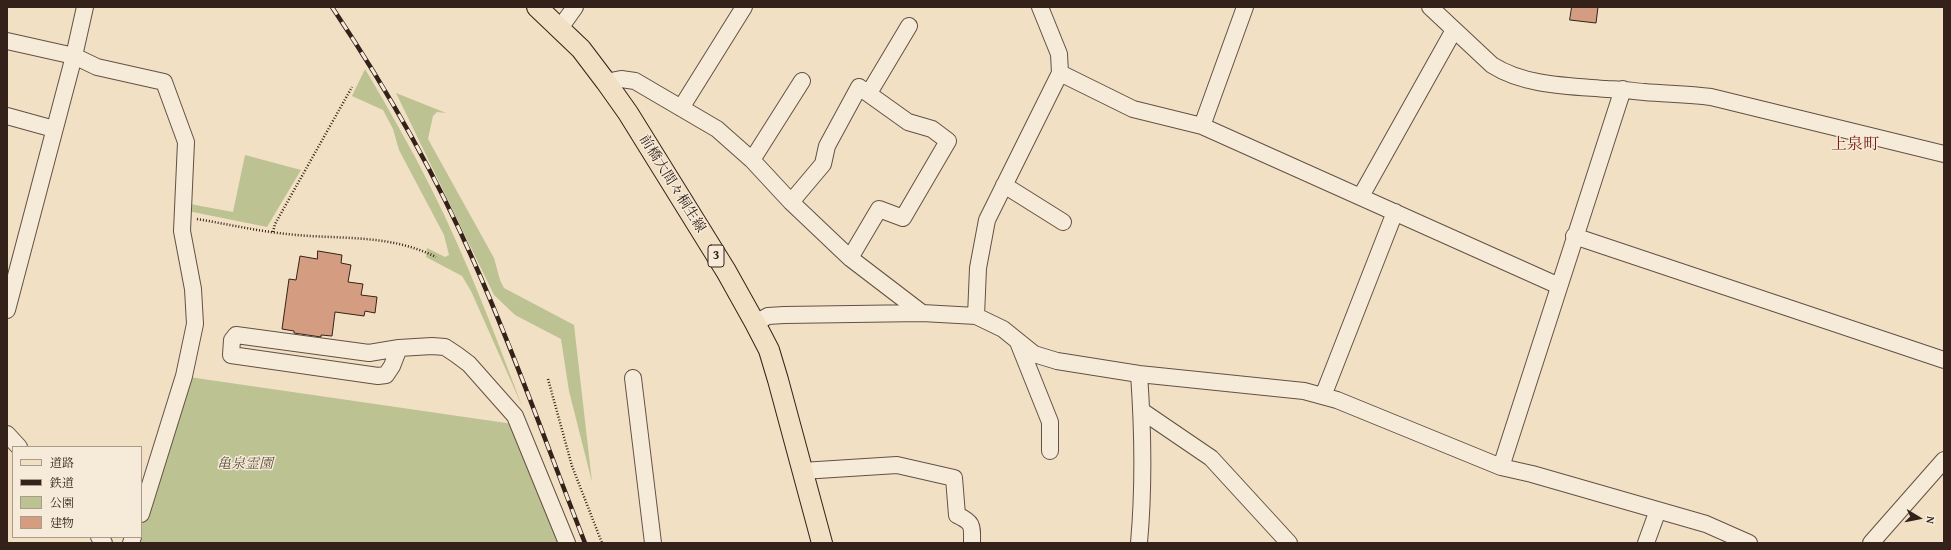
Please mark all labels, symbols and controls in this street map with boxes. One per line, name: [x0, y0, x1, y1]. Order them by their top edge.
street label: 前橋大間々桐生線: [635, 132, 709, 236]
district label: 上泉町: [1831, 135, 1879, 155]
road number: 3: [708, 245, 724, 267]
legend: [12, 446, 142, 538]
text: 道路: [50, 454, 74, 471]
park label: 亀泉霊園: [217, 456, 273, 472]
text: 鉄道: [50, 474, 74, 491]
text: 公園: [50, 494, 74, 511]
north arrow: [1899, 498, 1939, 538]
text: 建物: [50, 514, 74, 531]
text: N: [1922, 515, 1939, 525]

